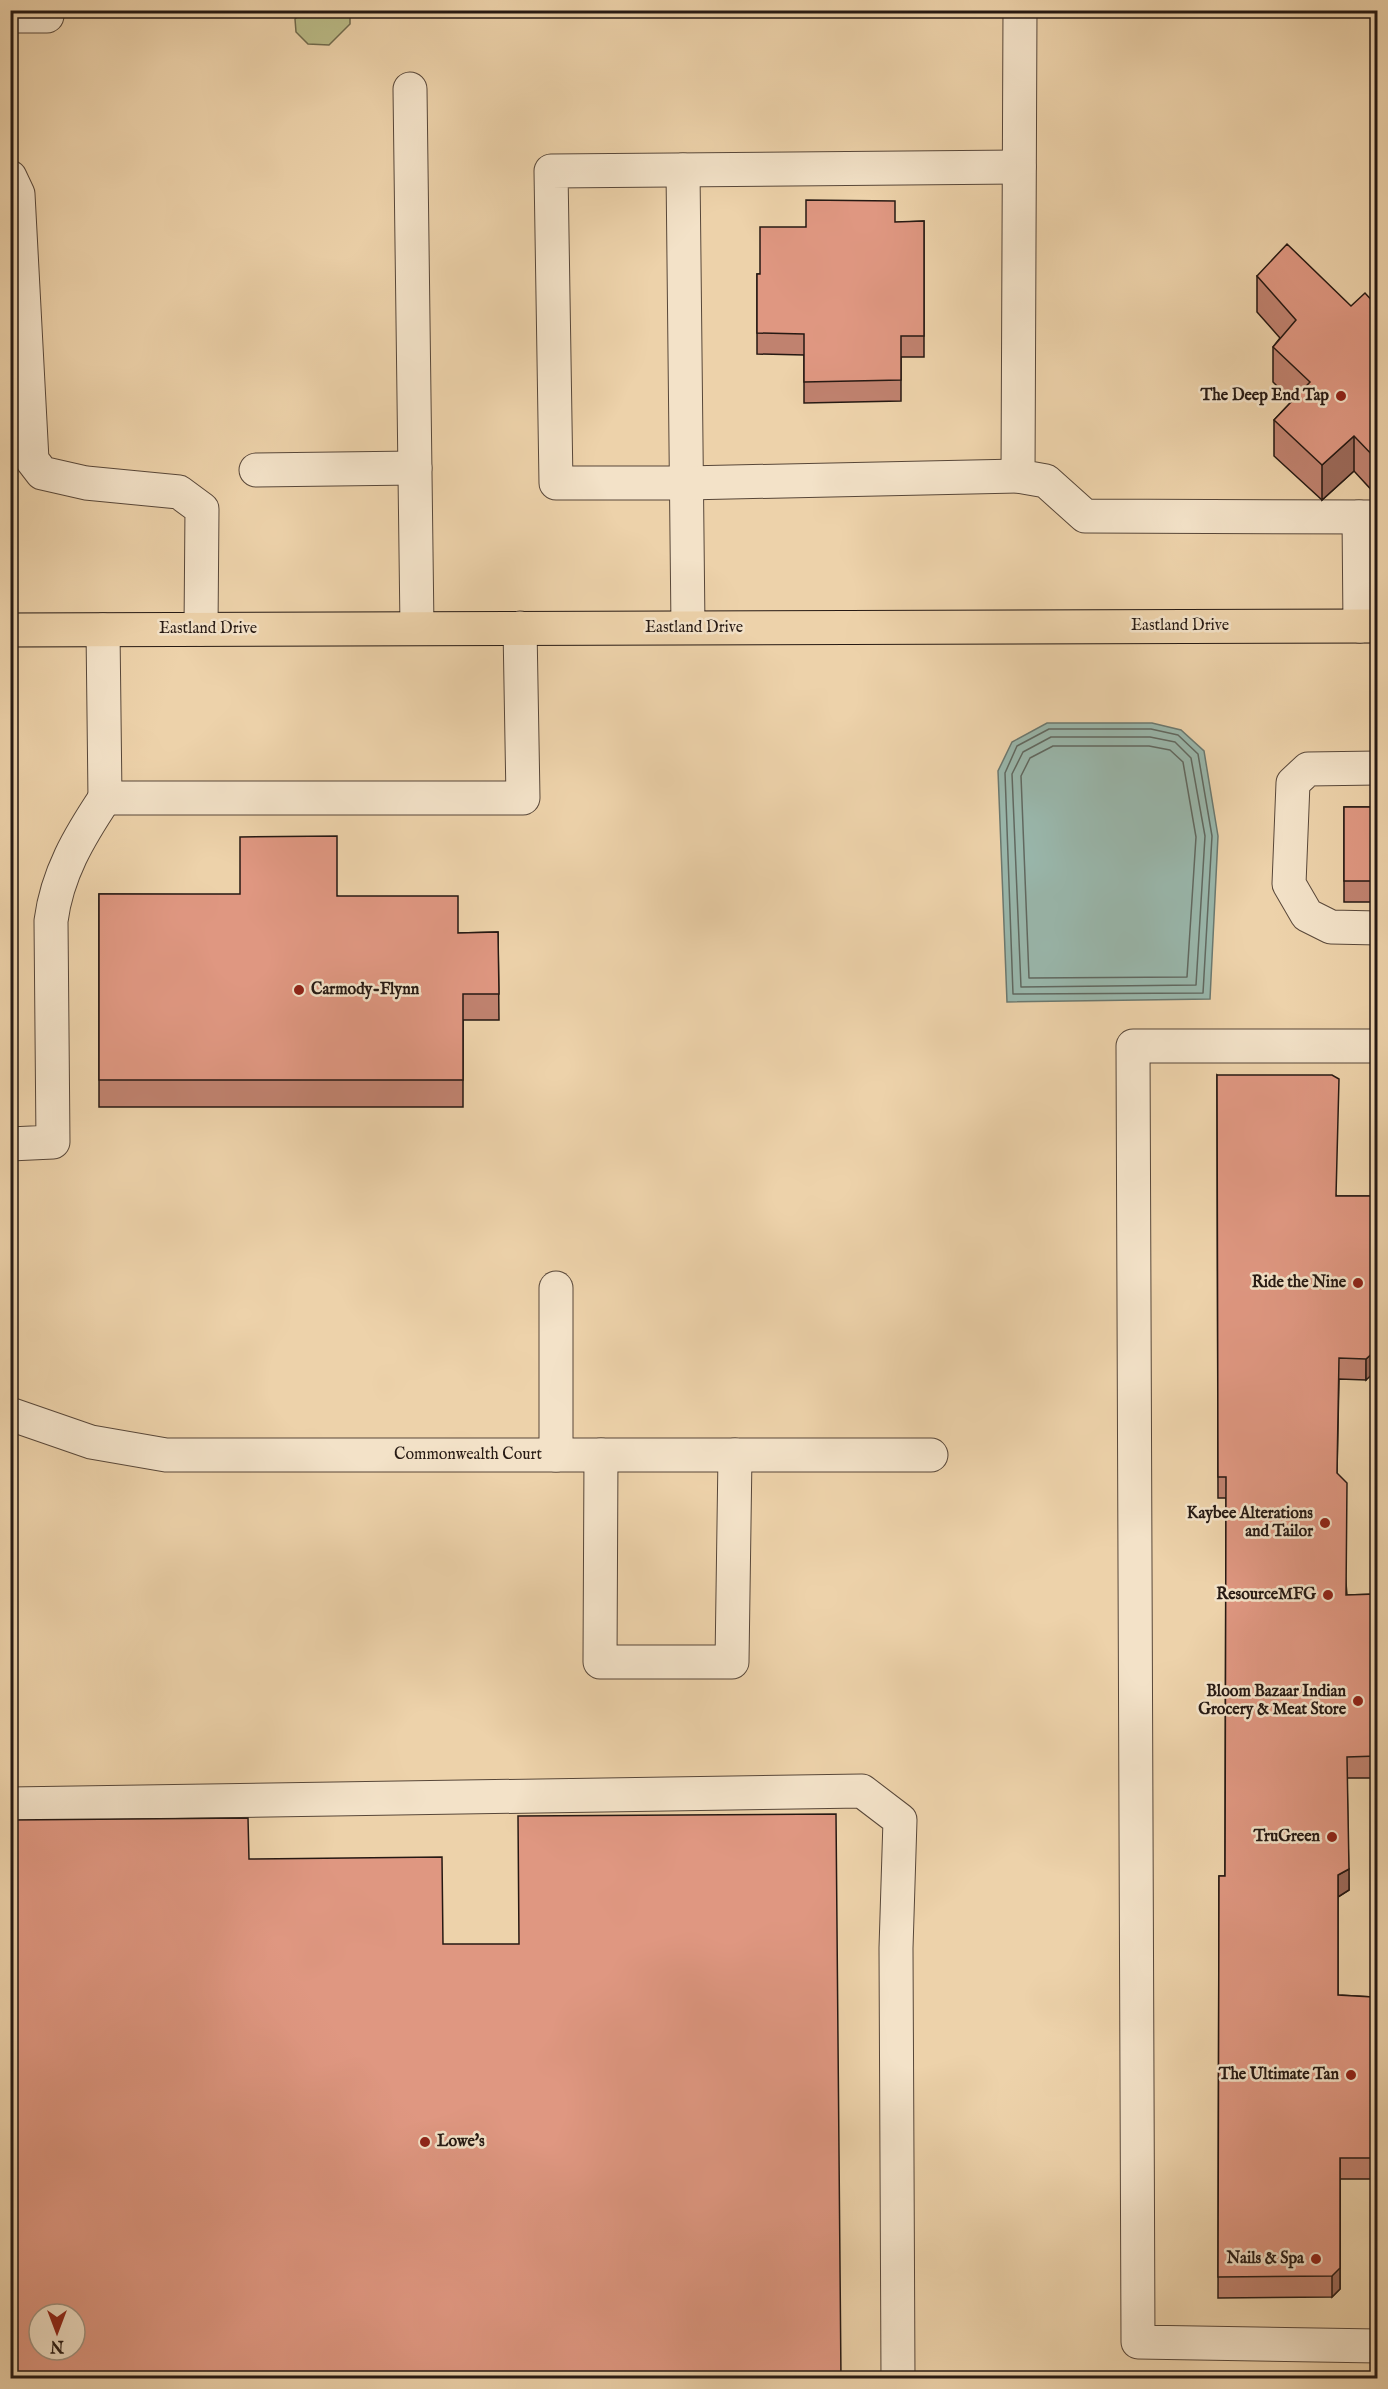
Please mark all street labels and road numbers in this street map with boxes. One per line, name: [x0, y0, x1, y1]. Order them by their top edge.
street label: Eastland Drive: [1131, 616, 1229, 636]
street label: Eastland Drive: [645, 618, 743, 638]
street label: Eastland Drive: [159, 619, 257, 639]
street label: Commonwealth Court: [394, 1445, 542, 1465]

